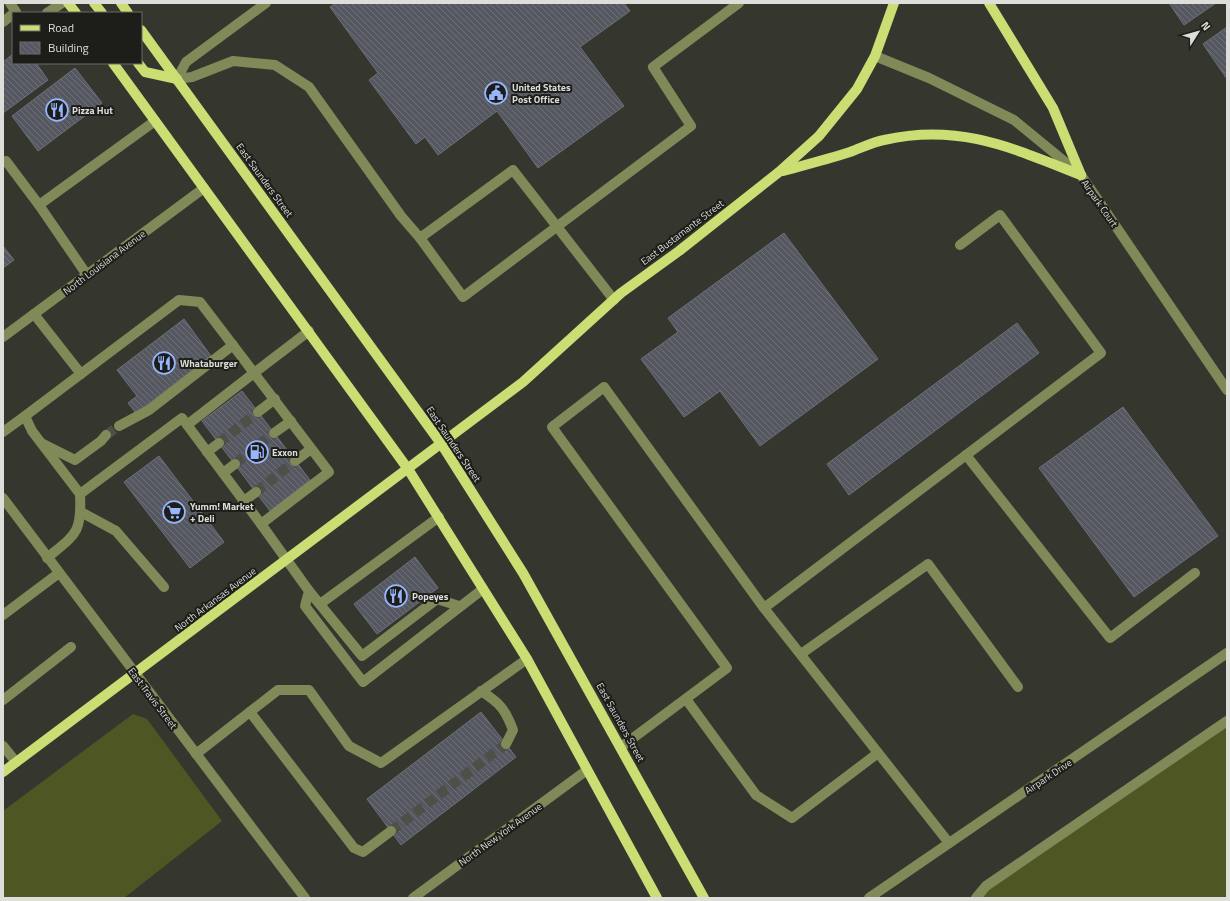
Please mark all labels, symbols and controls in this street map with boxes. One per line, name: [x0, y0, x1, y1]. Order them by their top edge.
legend: [12, 12, 142, 64]
north arrow: [1178, 12, 1218, 52]
text: Road: [48, 18, 74, 37]
text: N: [1197, 18, 1215, 34]
text: Building: [48, 38, 89, 57]
public building icon: United States Post Office: [483, 80, 509, 106]
place label: United States Post Office: [512, 80, 571, 107]
restaurant icon: Pizza Hut: [44, 97, 70, 123]
place label: Pizza Hut: [72, 103, 113, 118]
street label: East Saunders Street: [233, 140, 297, 221]
street label: Airpark Court: [1078, 176, 1122, 231]
street label: East Bustamante Street: [638, 196, 727, 269]
street label: North Louisiana Avenue: [60, 226, 149, 298]
restaurant icon: Whataburger: [151, 350, 177, 376]
place label: Whataburger: [180, 356, 238, 371]
street label: East Saunders Street: [423, 403, 485, 486]
fuel station icon: Exxon: [244, 439, 270, 465]
place label: Exxon: [272, 445, 298, 460]
supermarket icon: Yumm! Market + Deli: [161, 499, 187, 525]
place label: Yumm! Market + Deli: [190, 499, 254, 526]
street label: North Arkansas Avenue: [171, 564, 259, 635]
restaurant icon: Popeyes: [383, 583, 409, 609]
place label: Popeyes: [412, 589, 449, 604]
street label: East Travis Street: [125, 664, 181, 732]
street label: East Saunders Street: [593, 680, 649, 765]
street label: Airpark Drive: [1022, 755, 1075, 798]
street label: North New York Avenue: [456, 799, 545, 870]

